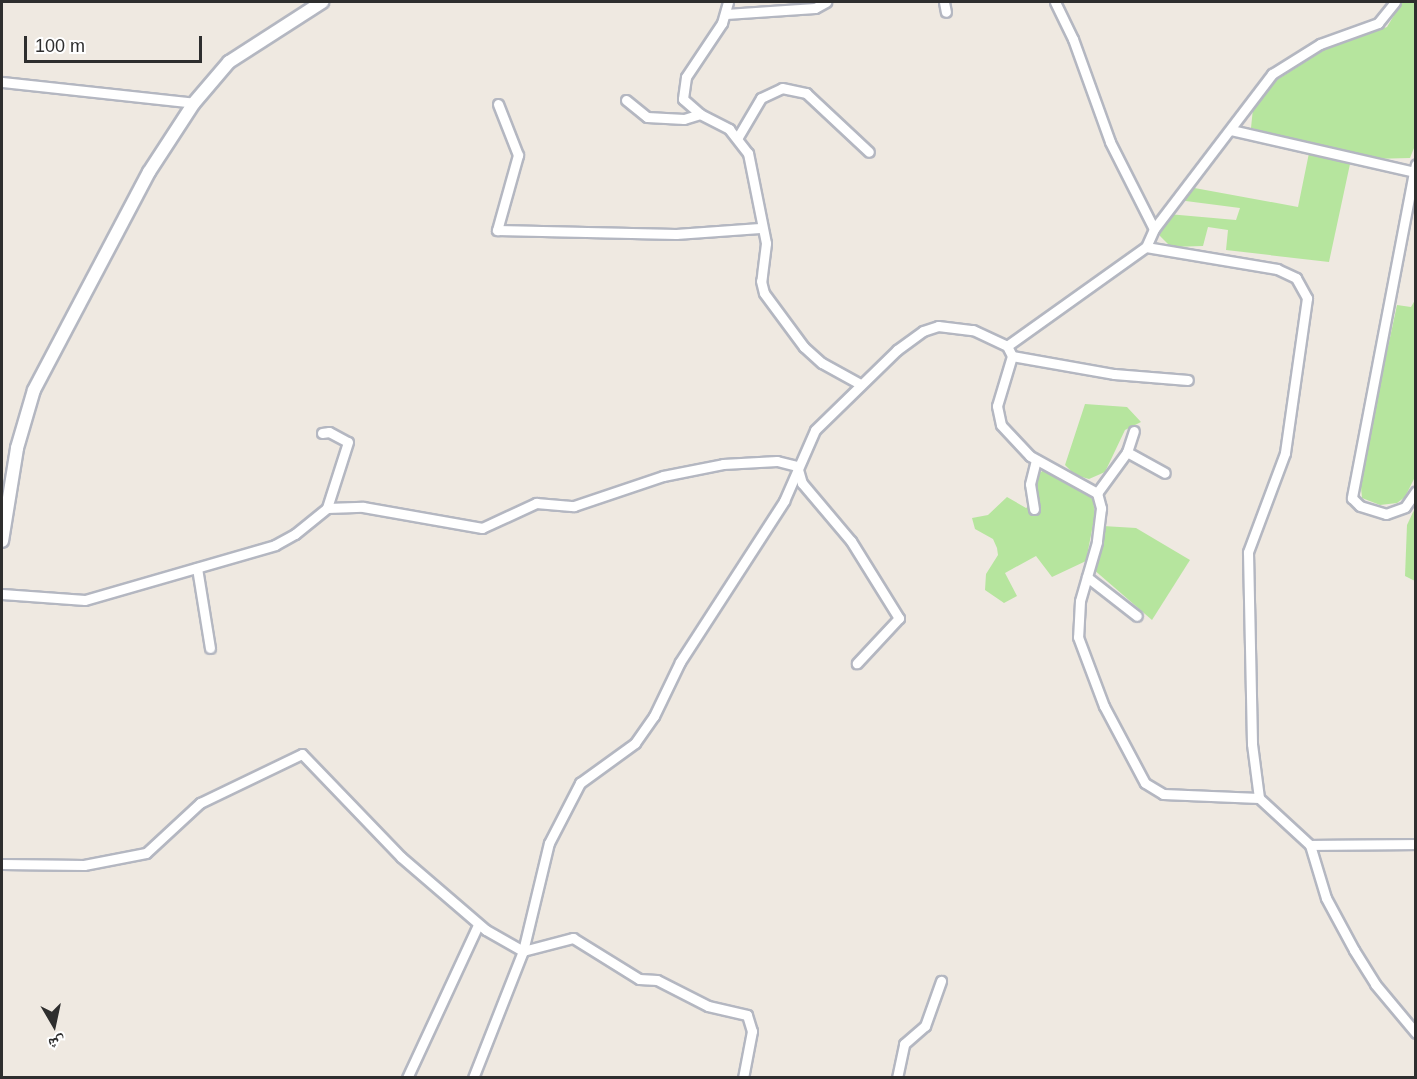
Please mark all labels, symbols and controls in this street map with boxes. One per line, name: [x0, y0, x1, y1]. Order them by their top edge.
scale bar: [27, 24, 206, 62]
text: 100 m: [35, 36, 85, 56]
north arrow: [24, 995, 84, 1055]
text: ش: [47, 1034, 67, 1053]

